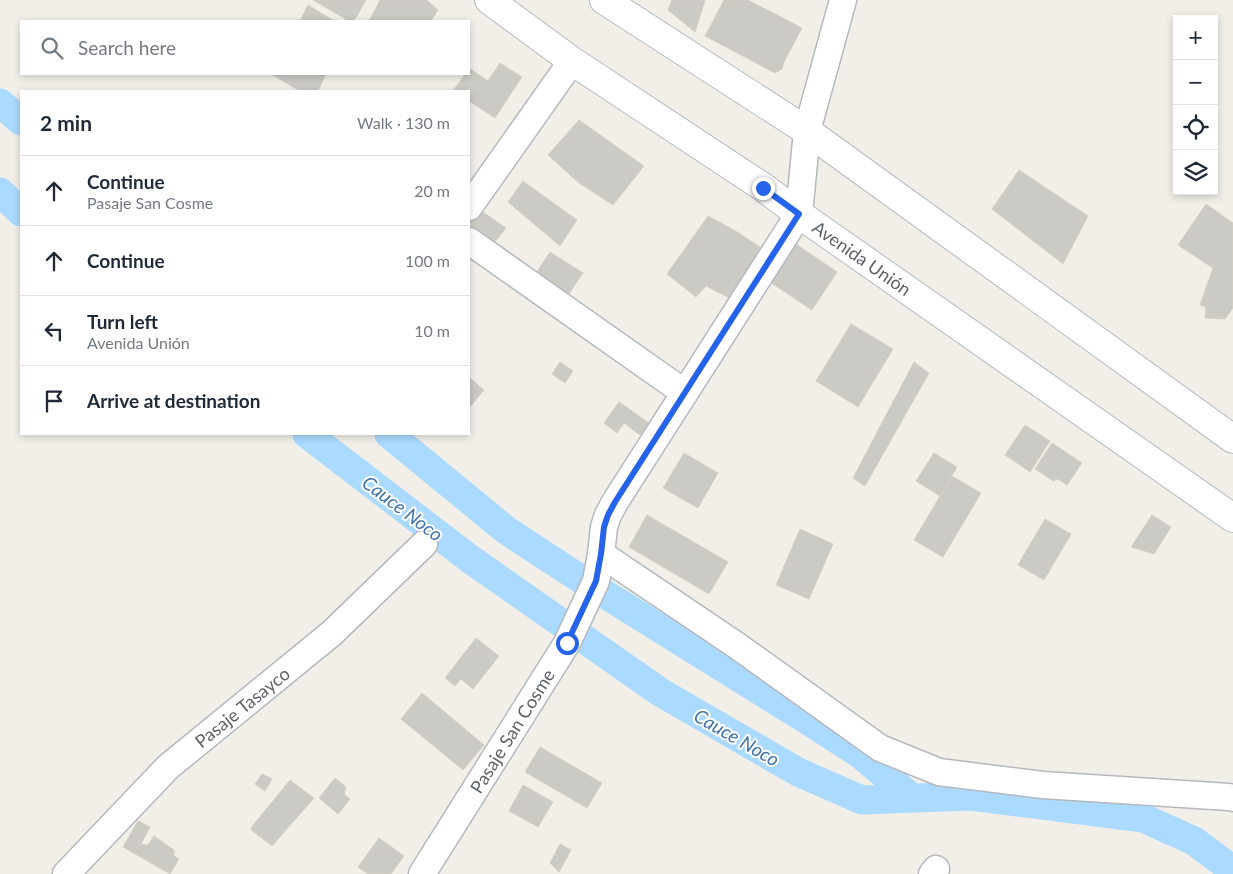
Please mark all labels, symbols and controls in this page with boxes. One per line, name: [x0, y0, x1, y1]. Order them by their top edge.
map controls: [1173, 15, 1218, 195]
button: +: [1173, 15, 1218, 60]
search box: [20, 20, 470, 75]
icon: search: [38, 34, 66, 62]
text: Search here: [78, 36, 176, 59]
button: −: [1173, 60, 1218, 105]
button: locate: [1173, 105, 1218, 150]
text: 2 min: [40, 110, 92, 135]
text: Walk · 130 m: [357, 113, 450, 132]
button: layers: [1173, 150, 1218, 195]
text: Continue: [87, 170, 165, 193]
icon: ahead: [40, 177, 68, 205]
route end: [752, 177, 775, 200]
text: 20 m: [414, 181, 450, 200]
text: Pasaje San Cosme: [87, 193, 213, 212]
street label: Avenida Unión: [808, 216, 916, 300]
icon: ahead: [40, 247, 68, 275]
text: Continue: [87, 249, 165, 272]
text: 100 m: [405, 251, 450, 270]
text: Turn left: [87, 310, 158, 333]
icon: left: [40, 317, 68, 345]
text: 10 m: [414, 321, 450, 340]
text: Avenida Unión: [87, 333, 190, 352]
icon: arrive: [40, 387, 68, 415]
text: Arrive at destination: [87, 389, 260, 412]
water label: Cauce Noco: [358, 470, 448, 546]
route start: [556, 632, 579, 655]
street label: Pasaje Tasayco: [190, 662, 294, 752]
street label: Pasaje San Cosme: [465, 665, 559, 797]
water label: Cauce Noco: [690, 703, 784, 771]

